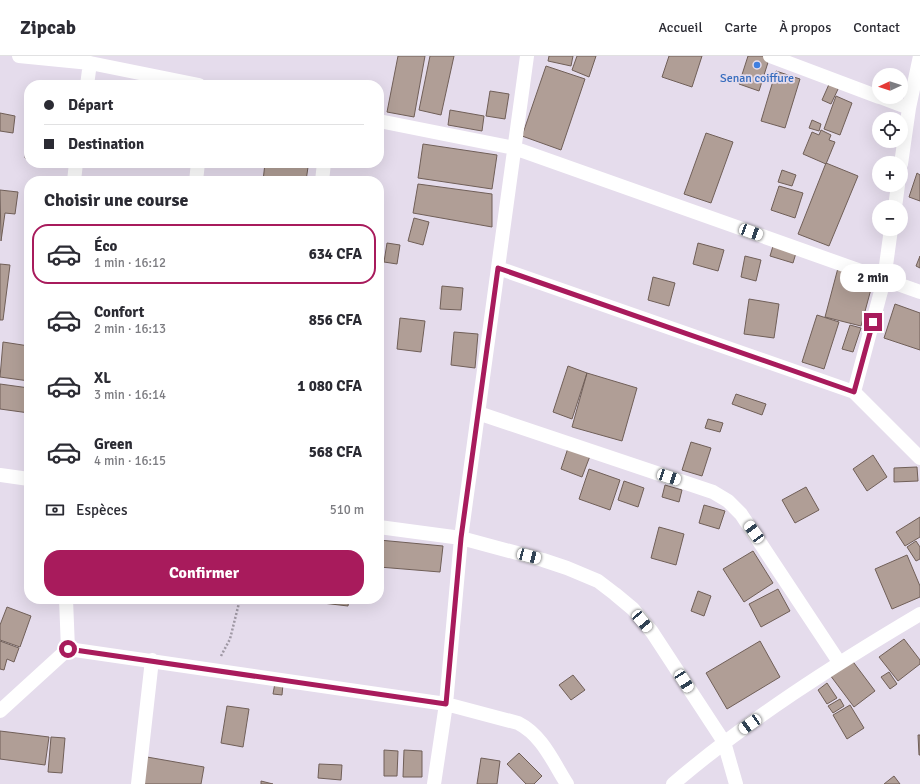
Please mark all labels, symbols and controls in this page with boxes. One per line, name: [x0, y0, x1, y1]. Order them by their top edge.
text: Zipcab: [20, 16, 76, 40]
text: Accueil: [658, 19, 703, 36]
text: Carte: [725, 19, 757, 36]
text: À propos: [779, 19, 831, 36]
text: Contact: [853, 19, 900, 36]
marker: Senan coiffure: [752, 60, 762, 70]
north arrow: [872, 68, 908, 104]
map controls: [872, 68, 908, 236]
place label: Senan coiffure: [720, 71, 794, 86]
text: Départ: [68, 96, 113, 114]
button: locate: [872, 112, 908, 148]
text: Destination: [68, 135, 144, 153]
button: +: [872, 156, 908, 192]
text: Choisir une course: [44, 189, 188, 211]
button: −: [872, 200, 908, 236]
car: [738, 222, 764, 242]
icon: car: [46, 236, 82, 272]
text: Éco: [94, 237, 117, 255]
text: 634 CFA: [309, 245, 362, 263]
text: 1 min · 16:12: [94, 255, 166, 271]
callout: 2 min: [840, 264, 906, 292]
text: 2 min: [857, 270, 889, 286]
icon: car: [46, 302, 82, 338]
text: Confort: [94, 303, 144, 321]
text: 856 CFA: [309, 311, 362, 329]
route end: [864, 313, 882, 331]
text: 2 min · 16:13: [94, 321, 166, 337]
icon: car: [46, 368, 82, 404]
text: XL: [94, 369, 111, 387]
text: 1 080 CFA: [297, 377, 362, 395]
text: 3 min · 16:14: [94, 387, 166, 403]
icon: car: [46, 434, 82, 470]
text: Green: [94, 435, 133, 453]
text: 568 CFA: [309, 443, 362, 461]
text: 4 min · 16:15: [94, 453, 166, 469]
car: [656, 468, 682, 486]
icon: cash: [44, 499, 66, 521]
text: Espèces: [76, 501, 128, 519]
text: 510 m: [330, 502, 364, 518]
car: [742, 519, 766, 545]
car: [516, 547, 542, 565]
button: Confirmer: [44, 550, 364, 596]
car: [630, 608, 654, 634]
route start: [59, 640, 77, 658]
car: [672, 668, 696, 694]
car: [737, 712, 763, 736]

